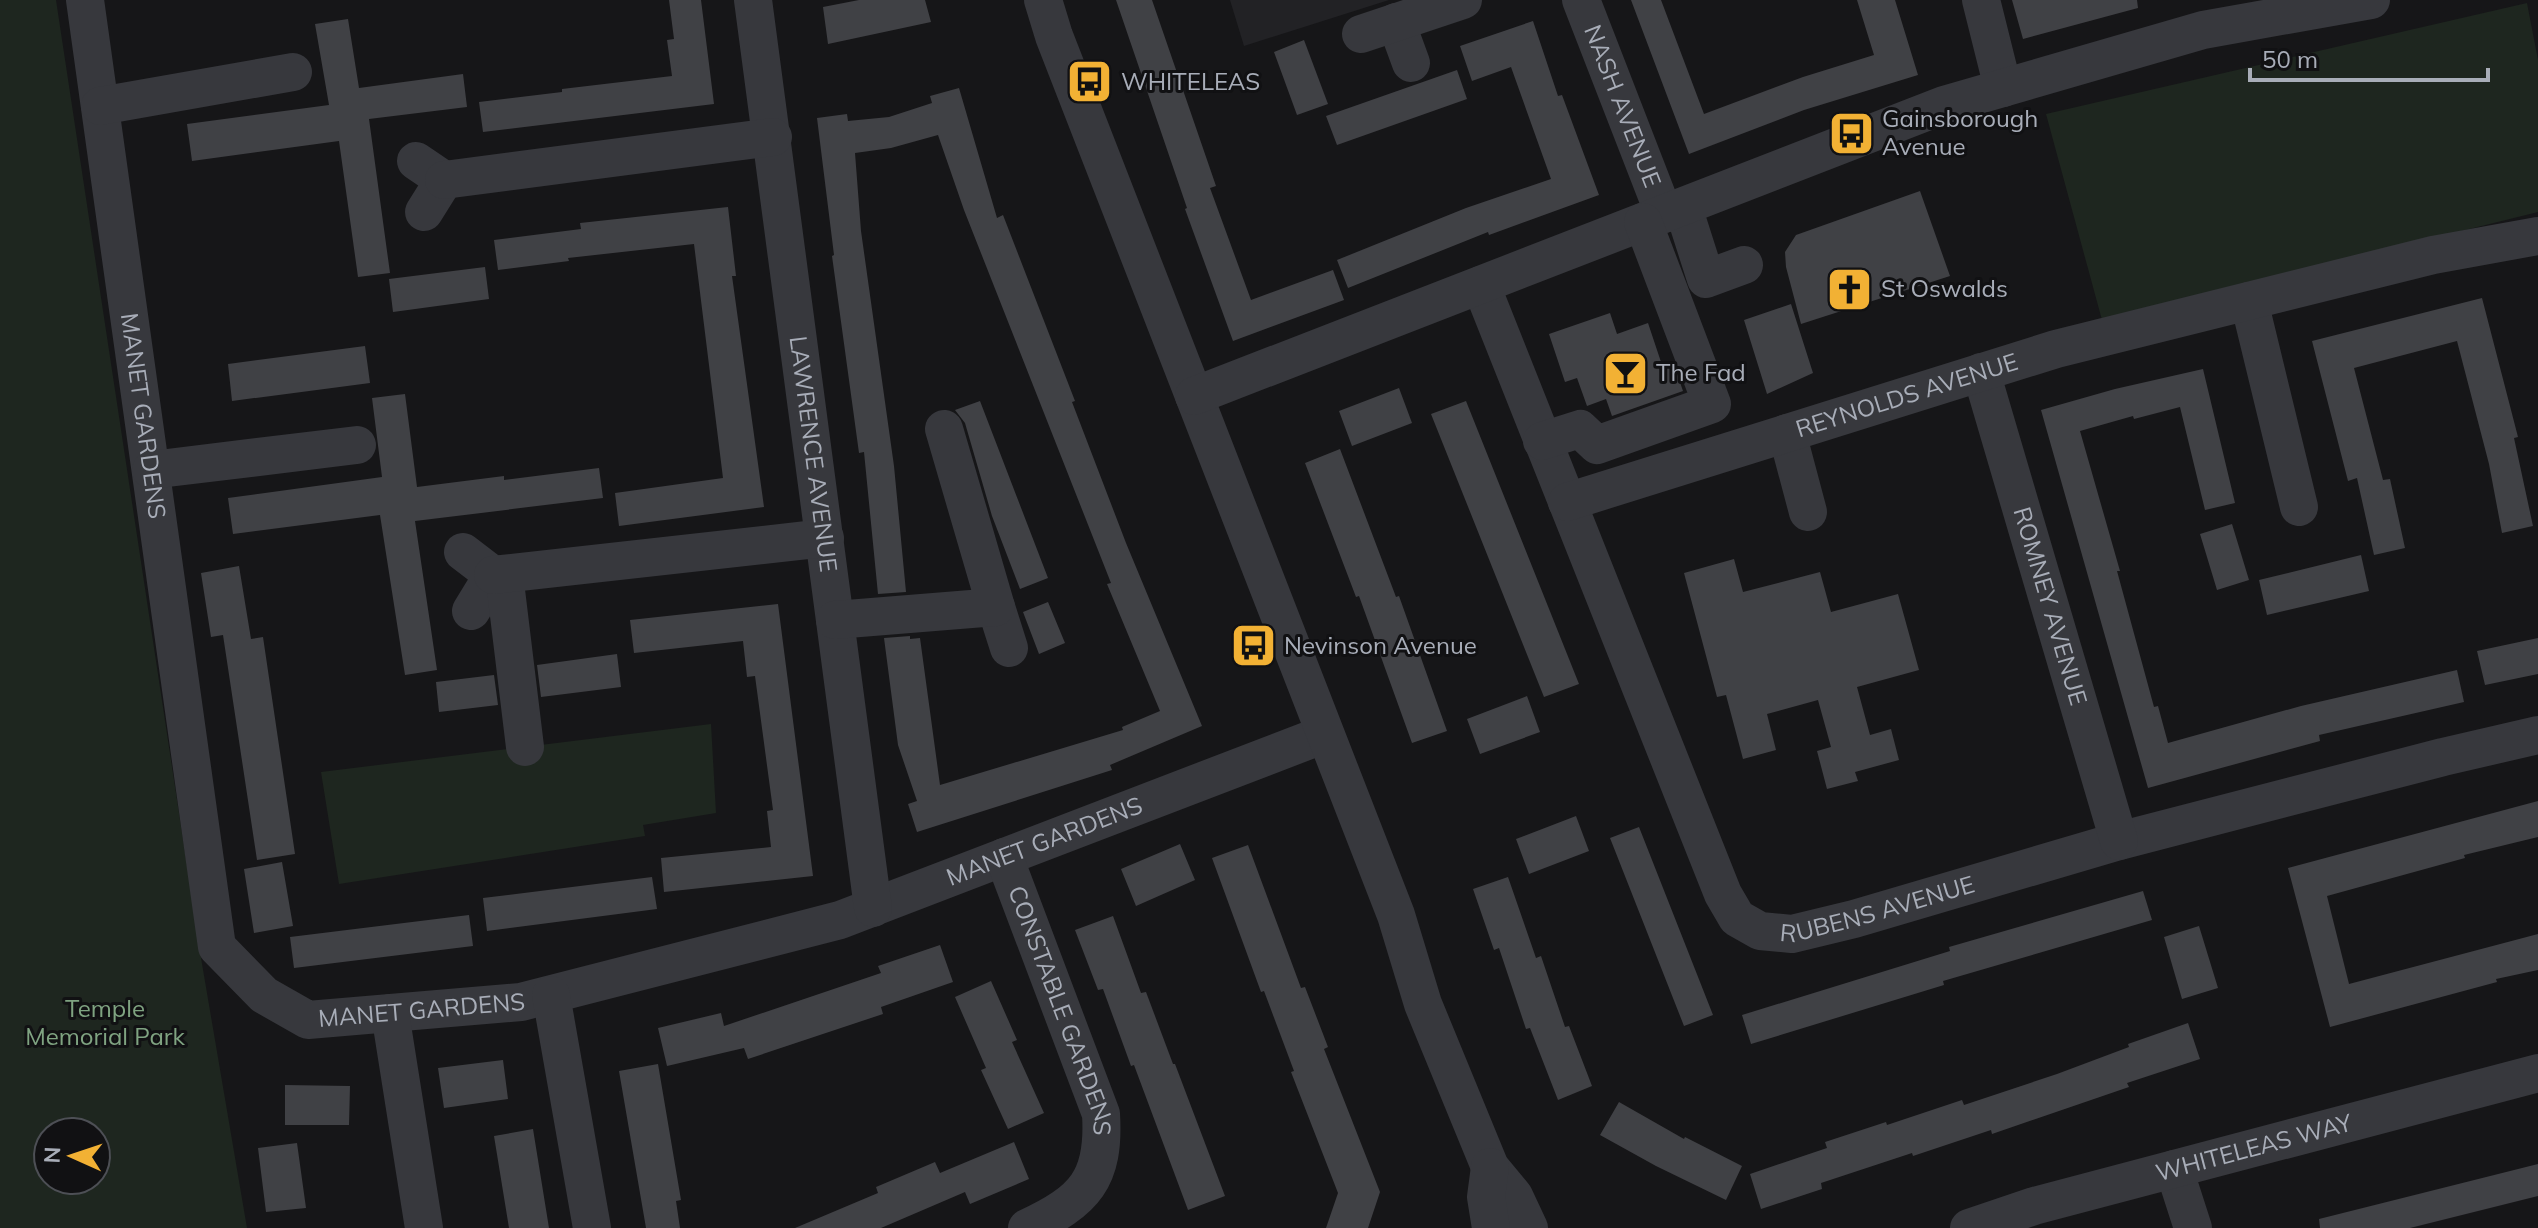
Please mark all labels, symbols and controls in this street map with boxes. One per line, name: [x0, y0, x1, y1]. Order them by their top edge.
street label: NASH AVENUE: [1578, 20, 1668, 191]
scale bar: [2250, 32, 2488, 82]
text: 50 m: [2262, 44, 2318, 74]
bus stop icon: WHITELEAS: [1066, 58, 1114, 106]
place label: WHITELEAS: [1121, 66, 1260, 96]
place label: Gainsborough Avenue: [1882, 103, 2038, 161]
bus stop icon: Gainsborough Avenue: [1827, 109, 1875, 157]
church icon: St Oswalds: [1826, 265, 1874, 313]
place label: St Oswalds: [1881, 273, 2008, 303]
street label: MANET GARDENS: [115, 311, 173, 521]
street label: LAWRENCE AVENUE: [784, 334, 844, 574]
street label: REYNOLDS AVENUE: [1792, 346, 2021, 444]
bar icon: The Fad: [1601, 349, 1649, 397]
place label: The Fad: [1656, 357, 1746, 387]
street label: ROMNEY AVENUE: [2007, 503, 2094, 708]
bus stop icon: Nevinson Avenue: [1229, 622, 1277, 670]
place label: Nevinson Avenue: [1284, 630, 1477, 660]
street label: MANET GARDENS: [942, 790, 1146, 892]
street label: RUBENS AVENUE: [1779, 868, 1978, 948]
street label: CONSTABLE GARDENS: [1002, 881, 1118, 1135]
street label: MANET GARDENS: [317, 986, 526, 1033]
park label: Temple Memorial Park: [25, 993, 186, 1051]
street label: WHITELEAS WAY: [2152, 1107, 2355, 1187]
north arrow: [32, 1116, 112, 1196]
text: N: [38, 1146, 66, 1164]

